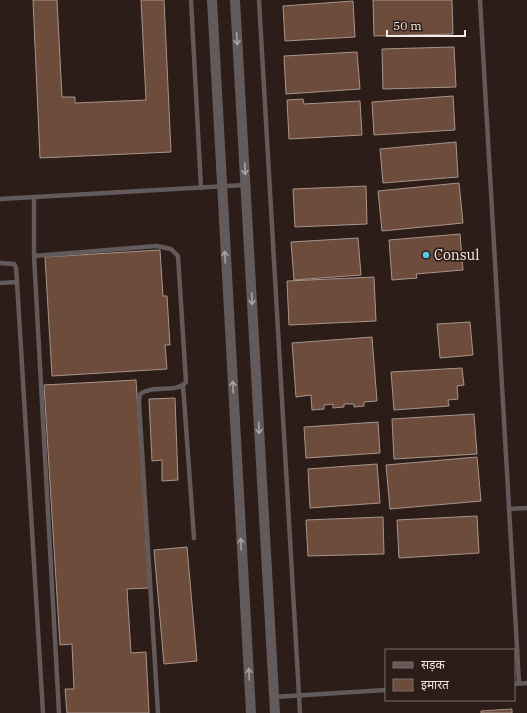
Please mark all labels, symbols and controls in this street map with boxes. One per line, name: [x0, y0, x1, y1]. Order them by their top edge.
scale bar: [387, 12, 465, 38]
text: 50 m: [393, 18, 422, 33]
one-way arrow: [234, 32, 241, 45]
one-way arrow: [241, 162, 248, 175]
place label: Consul: [434, 246, 480, 264]
marker: Consul: [421, 250, 431, 260]
one-way arrow: [222, 251, 229, 264]
one-way arrow: [248, 292, 255, 305]
one-way arrow: [229, 381, 236, 394]
one-way arrow: [256, 421, 263, 434]
one-way arrow: [238, 538, 245, 551]
legend: [385, 649, 515, 701]
text: सड़क: [421, 657, 446, 672]
one-way arrow: [245, 668, 252, 681]
text: इमारत: [421, 677, 450, 692]

